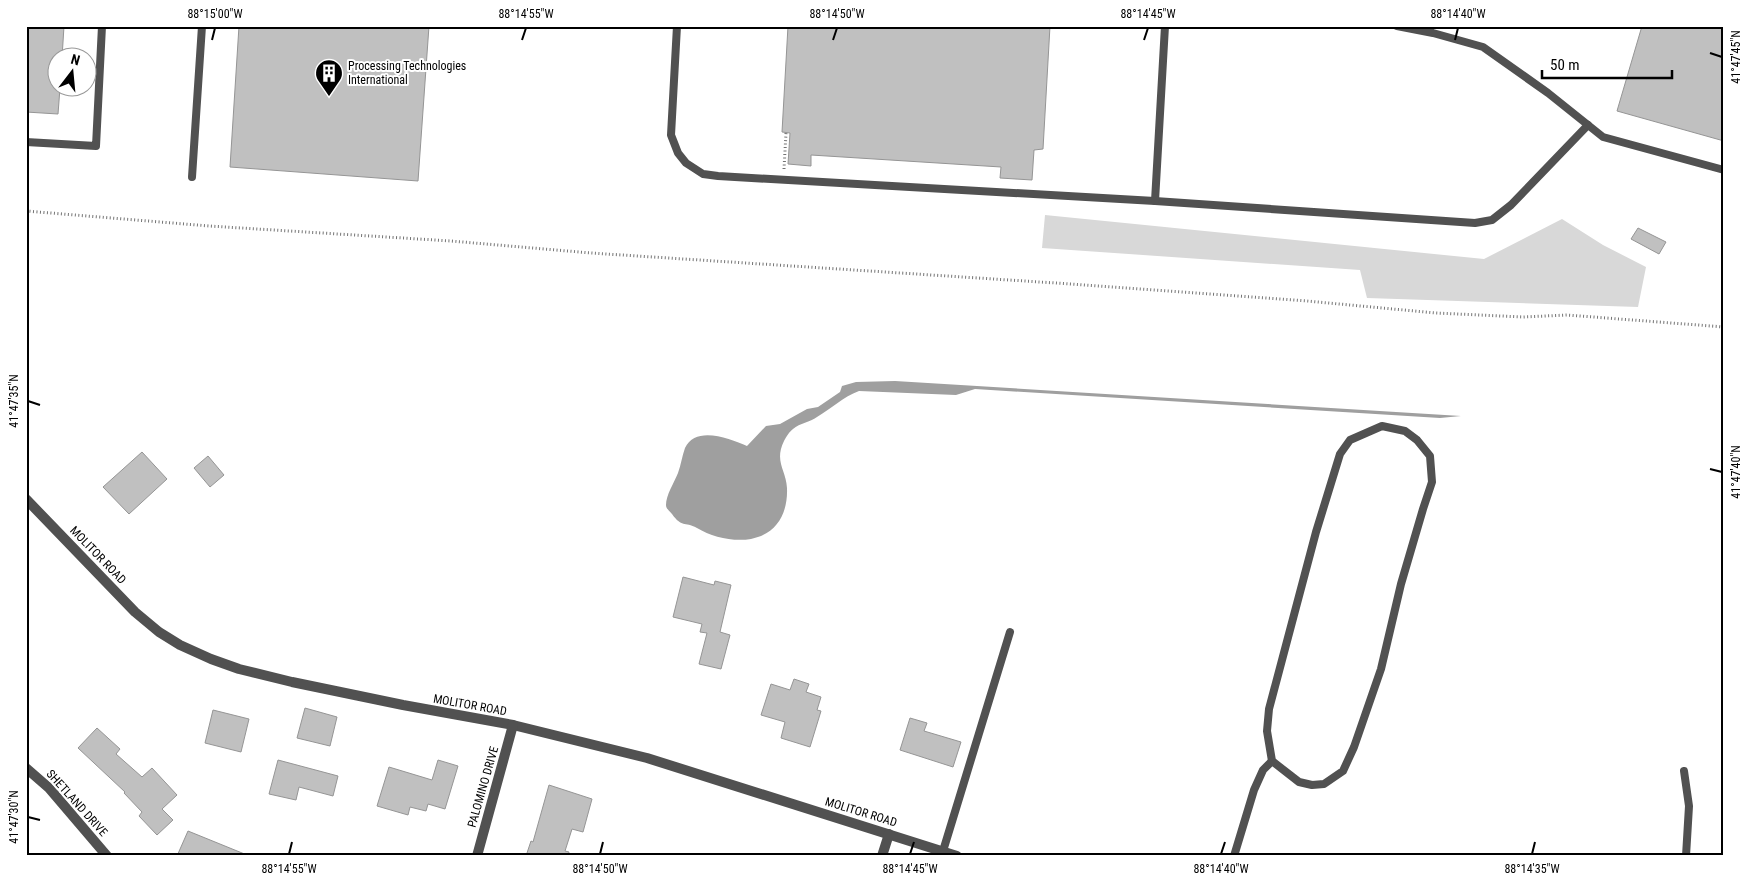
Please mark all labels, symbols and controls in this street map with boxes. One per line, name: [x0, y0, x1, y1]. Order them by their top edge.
text: 88°15'00"W: [187, 7, 243, 21]
text: 88°14'55"W: [498, 7, 554, 21]
text: 88°14'50"W: [809, 7, 865, 21]
text: 88°14'45"W: [1120, 7, 1176, 21]
text: 88°14'40"W: [1430, 7, 1486, 21]
text: 41°47'45"N: [1729, 30, 1743, 84]
north arrow: [48, 48, 98, 98]
scale bar: [1542, 48, 1672, 80]
text: N: [69, 51, 82, 68]
text: 50 m: [1550, 56, 1580, 74]
building icon: Processing Technologies International: [314, 58, 344, 97]
place label: Processing Technologies International: [348, 59, 466, 87]
text: 41°47'35"N: [7, 374, 21, 428]
text: 41°47'40"N: [1729, 445, 1743, 499]
street label: MOLITOR ROAD: [67, 523, 129, 587]
street label: MOLITOR ROAD: [432, 692, 508, 718]
street label: PALOMINO DRIVE: [465, 745, 501, 829]
street label: SHETLAND DRIVE: [43, 767, 111, 839]
text: 41°47'30"N: [7, 790, 21, 844]
street label: MOLITOR ROAD: [823, 794, 899, 830]
text: 88°14'55"W: [261, 862, 317, 876]
text: 88°14'50"W: [572, 862, 628, 876]
text: 88°14'45"W: [882, 862, 938, 876]
text: 88°14'40"W: [1193, 862, 1249, 876]
text: 88°14'35"W: [1504, 862, 1560, 876]

